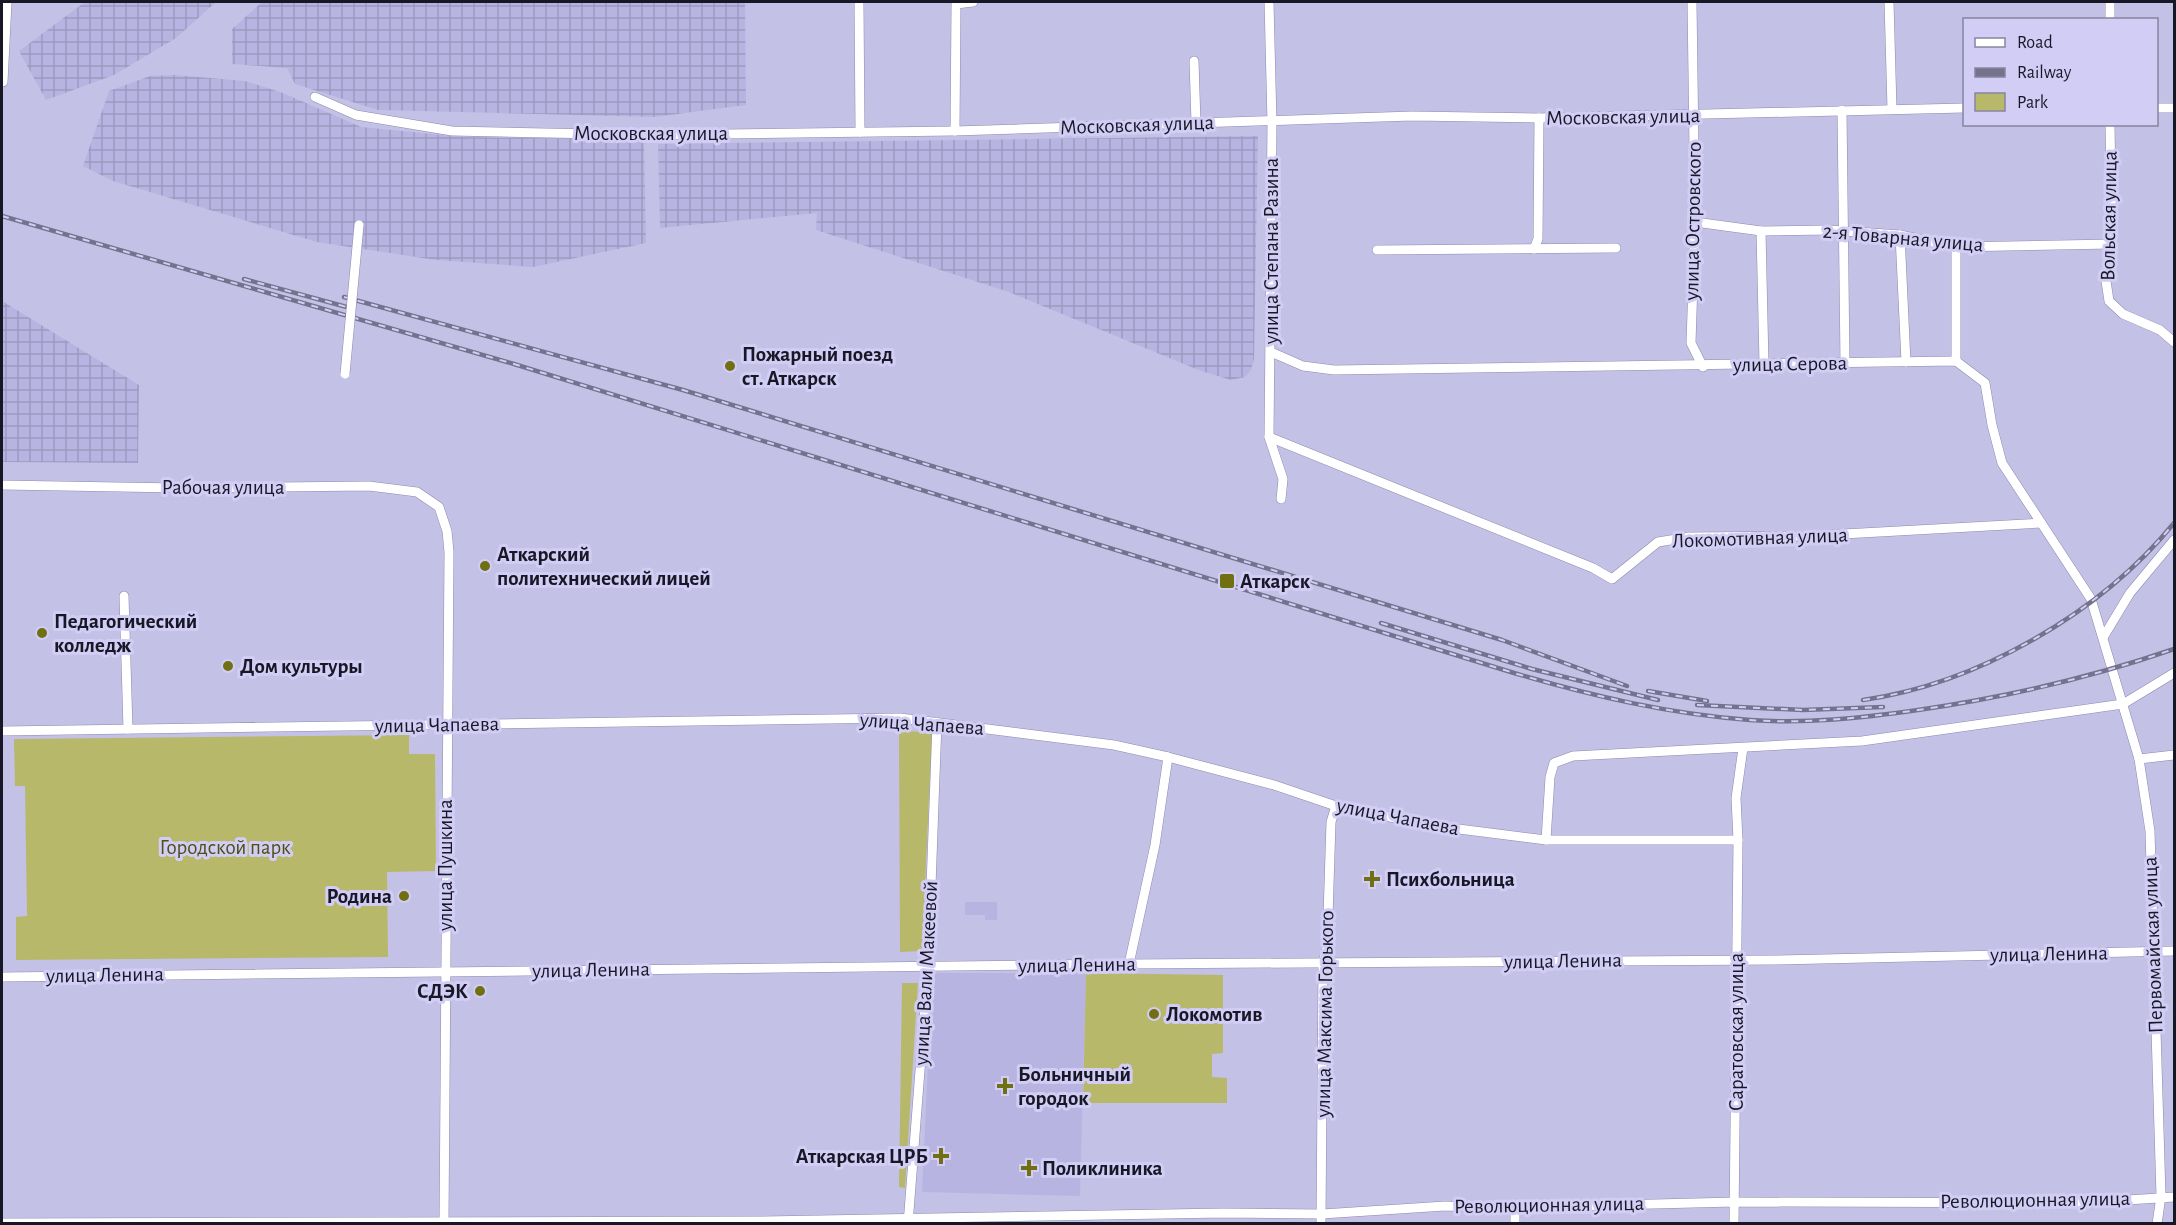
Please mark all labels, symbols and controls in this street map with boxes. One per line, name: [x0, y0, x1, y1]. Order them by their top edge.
legend: [1963, 18, 2158, 126]
text: Road: [2017, 34, 2053, 52]
text: Railway: [2017, 64, 2072, 82]
text: Park: [2017, 94, 2049, 112]
street label: Московская улица: [1546, 105, 1701, 129]
street label: Московская улица: [1059, 112, 1215, 138]
street label: Московская улица: [574, 123, 729, 144]
street label: улица Островского: [1681, 142, 1705, 301]
street label: Вольская улица: [2097, 150, 2121, 281]
street label: улица Степана Разина: [1261, 157, 1282, 345]
street label: 2-я Товарная улица: [1822, 221, 1985, 256]
place label: Пожарный поезд ст. Аткарск: [742, 344, 893, 389]
street label: улица Серова: [1732, 352, 1848, 376]
marker: Пожарный поезд ст. Аткарск: [723, 359, 737, 373]
street label: Рабочая улица: [161, 477, 285, 498]
street label: Локомотивная улица: [1672, 524, 1849, 552]
place label: Аткарский политехнический лицей: [497, 544, 711, 589]
marker: Аткарский политехнический лицей: [478, 559, 492, 573]
place label: Аткарск: [1240, 571, 1311, 592]
marker: Аткарск: [1218, 572, 1236, 590]
place label: Педагогический колледж: [54, 611, 197, 656]
marker: Педагогический колледж: [35, 626, 49, 640]
place label: Дом культуры: [240, 656, 363, 677]
marker: Дом культуры: [221, 659, 235, 673]
street label: улица Чапаева: [858, 709, 985, 739]
street label: улица Чапаева: [374, 713, 500, 737]
street label: улица Чапаева: [1334, 795, 1461, 839]
street label: улица Пушкина: [435, 799, 456, 932]
park label: Городской парк: [159, 837, 291, 858]
street label: Первомайская улица: [2139, 856, 2167, 1034]
place label: Психбольница: [1386, 869, 1515, 890]
marker: Психбольница: [1363, 870, 1381, 888]
street label: улица Вали Макеевой: [911, 880, 941, 1067]
place label: Родина: [326, 886, 392, 907]
marker: Родина: [397, 889, 411, 903]
street label: улица Максима Горького: [1313, 910, 1337, 1119]
street label: улица Ленина: [1989, 942, 2109, 966]
street label: улица Ленина: [1503, 949, 1623, 973]
street label: Саратовская улица: [1726, 952, 1747, 1111]
street label: улица Ленина: [1017, 953, 1137, 977]
street label: улица Ленина: [531, 958, 651, 982]
street label: улица Ленина: [45, 963, 165, 987]
place label: СДЭК: [417, 981, 468, 1002]
marker: СДЭК: [473, 984, 487, 998]
place label: Локомотив: [1166, 1004, 1262, 1025]
marker: Локомотив: [1147, 1007, 1161, 1021]
place label: Больничный городок: [1018, 1064, 1131, 1109]
marker: Больничный городок: [996, 1077, 1014, 1095]
place label: Аткарская ЦРБ: [796, 1146, 928, 1167]
marker: Аткарская ЦРБ: [932, 1147, 950, 1165]
place label: Поликлиника: [1042, 1158, 1163, 1179]
marker: Поликлиника: [1020, 1159, 1038, 1177]
street label: Революционная улица: [1940, 1188, 2131, 1212]
street label: Революционная улица: [1454, 1193, 1645, 1217]

